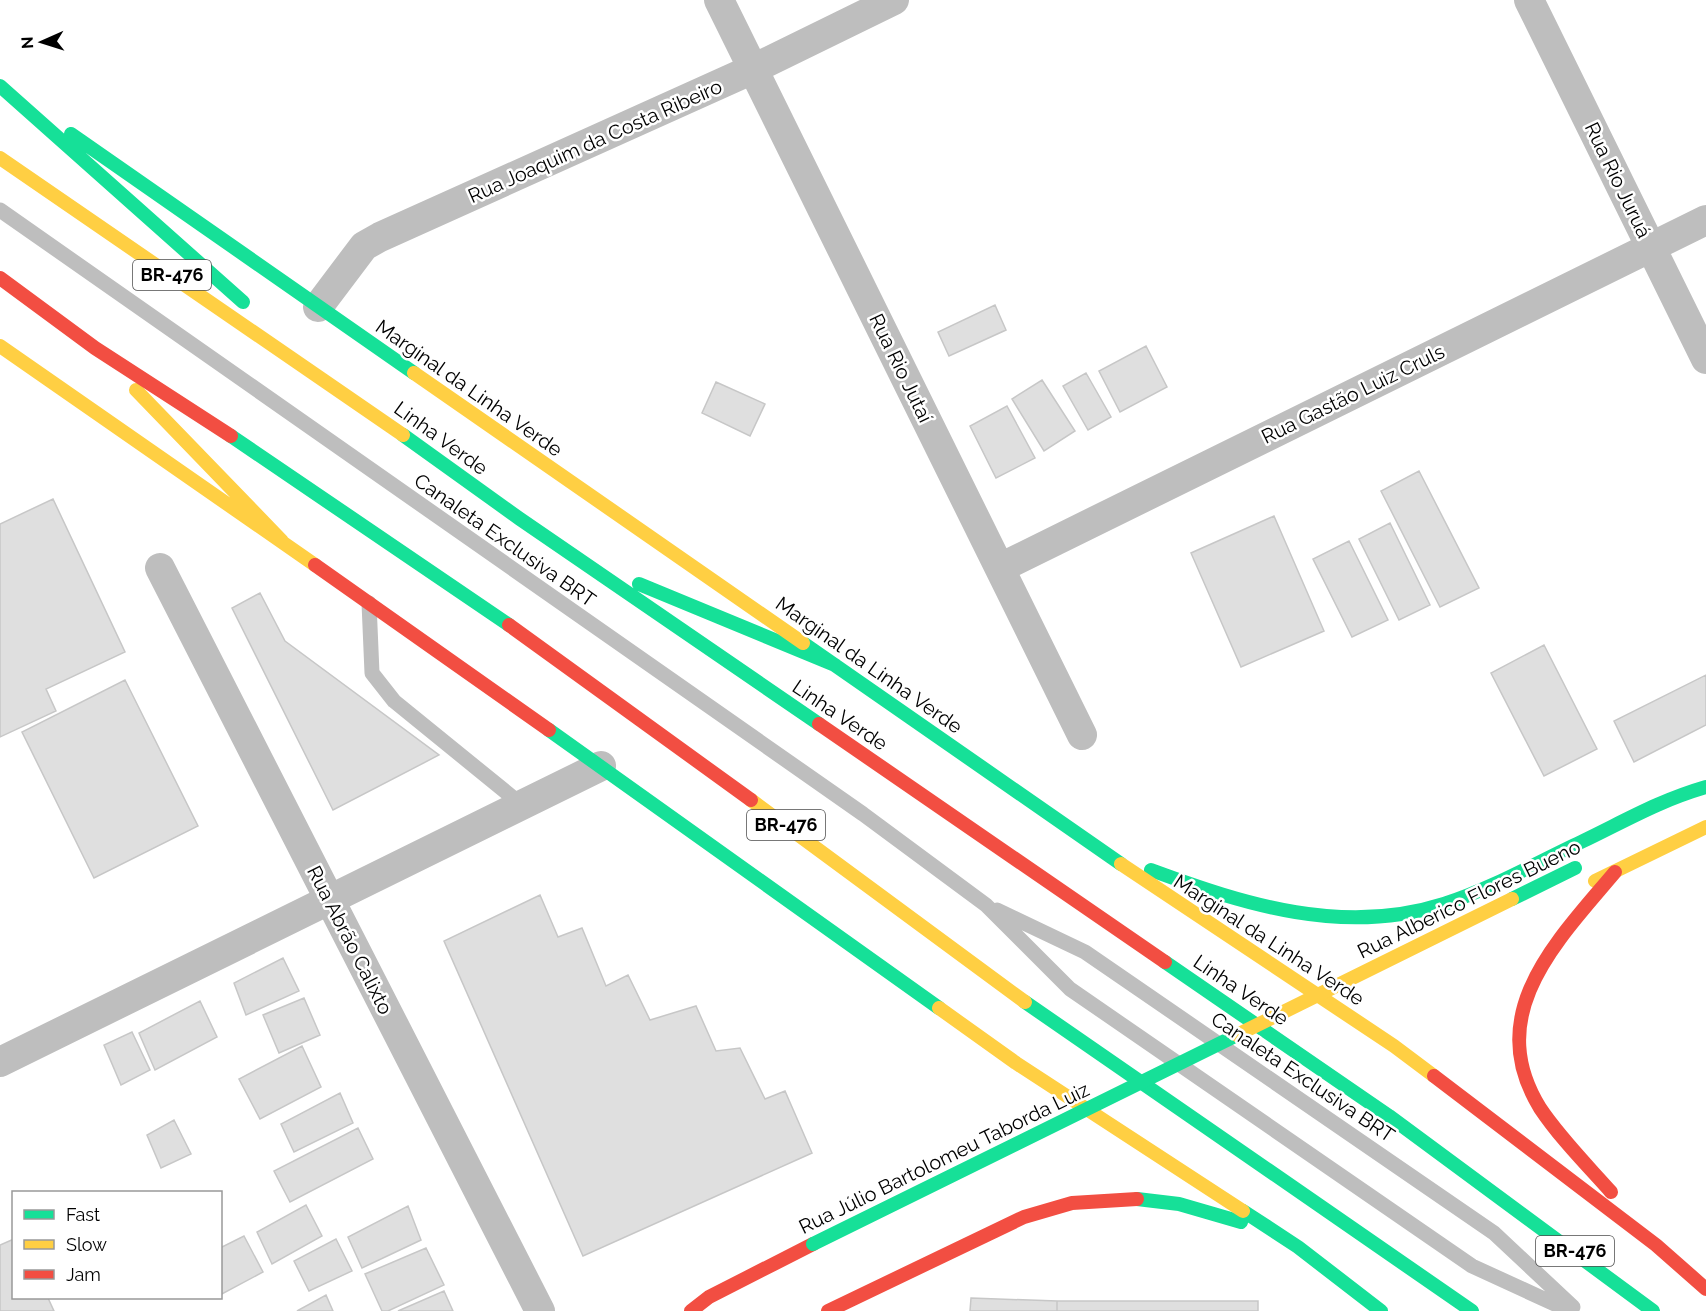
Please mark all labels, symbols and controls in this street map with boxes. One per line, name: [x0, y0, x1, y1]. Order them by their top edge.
north arrow: [12, 12, 72, 72]
text: N: [18, 36, 37, 49]
street label: Rua Joaquim da Costa Ribeiro: [464, 74, 726, 208]
street label: Rua Rio Juruá: [1580, 118, 1656, 242]
road number: BR-476: [133, 260, 211, 290]
street label: Rua Rio Jutaí: [864, 310, 938, 427]
street label: Marginal da Linha Verde: [371, 314, 567, 462]
street label: Rua Gastão Luiz Cruls: [1258, 339, 1448, 449]
street label: Linha Verde: [389, 396, 493, 480]
street label: Canaleta Exclusiva BRT: [410, 468, 600, 612]
street label: Marginal da Linha Verde: [771, 591, 967, 739]
street label: Linha Verde: [788, 674, 892, 756]
road number: BR-476: [747, 810, 825, 840]
street label: Rua Alberico Flores Bueno: [1354, 834, 1585, 964]
street label: Rua Abrão Calixto: [302, 862, 398, 1019]
street label: Marginal da Linha Verde: [1169, 869, 1369, 1011]
street label: Linha Verde: [1189, 949, 1293, 1031]
street label: Canaleta Exclusiva BRT: [1207, 1007, 1399, 1147]
street label: Rua Júlio Bartolomeu Taborda Luiz: [795, 1077, 1093, 1239]
legend: [12, 1191, 222, 1299]
text: Fast: [66, 1204, 100, 1225]
text: Slow: [66, 1234, 107, 1255]
road number: BR-476: [1536, 1236, 1614, 1266]
text: Jam: [66, 1264, 101, 1285]

